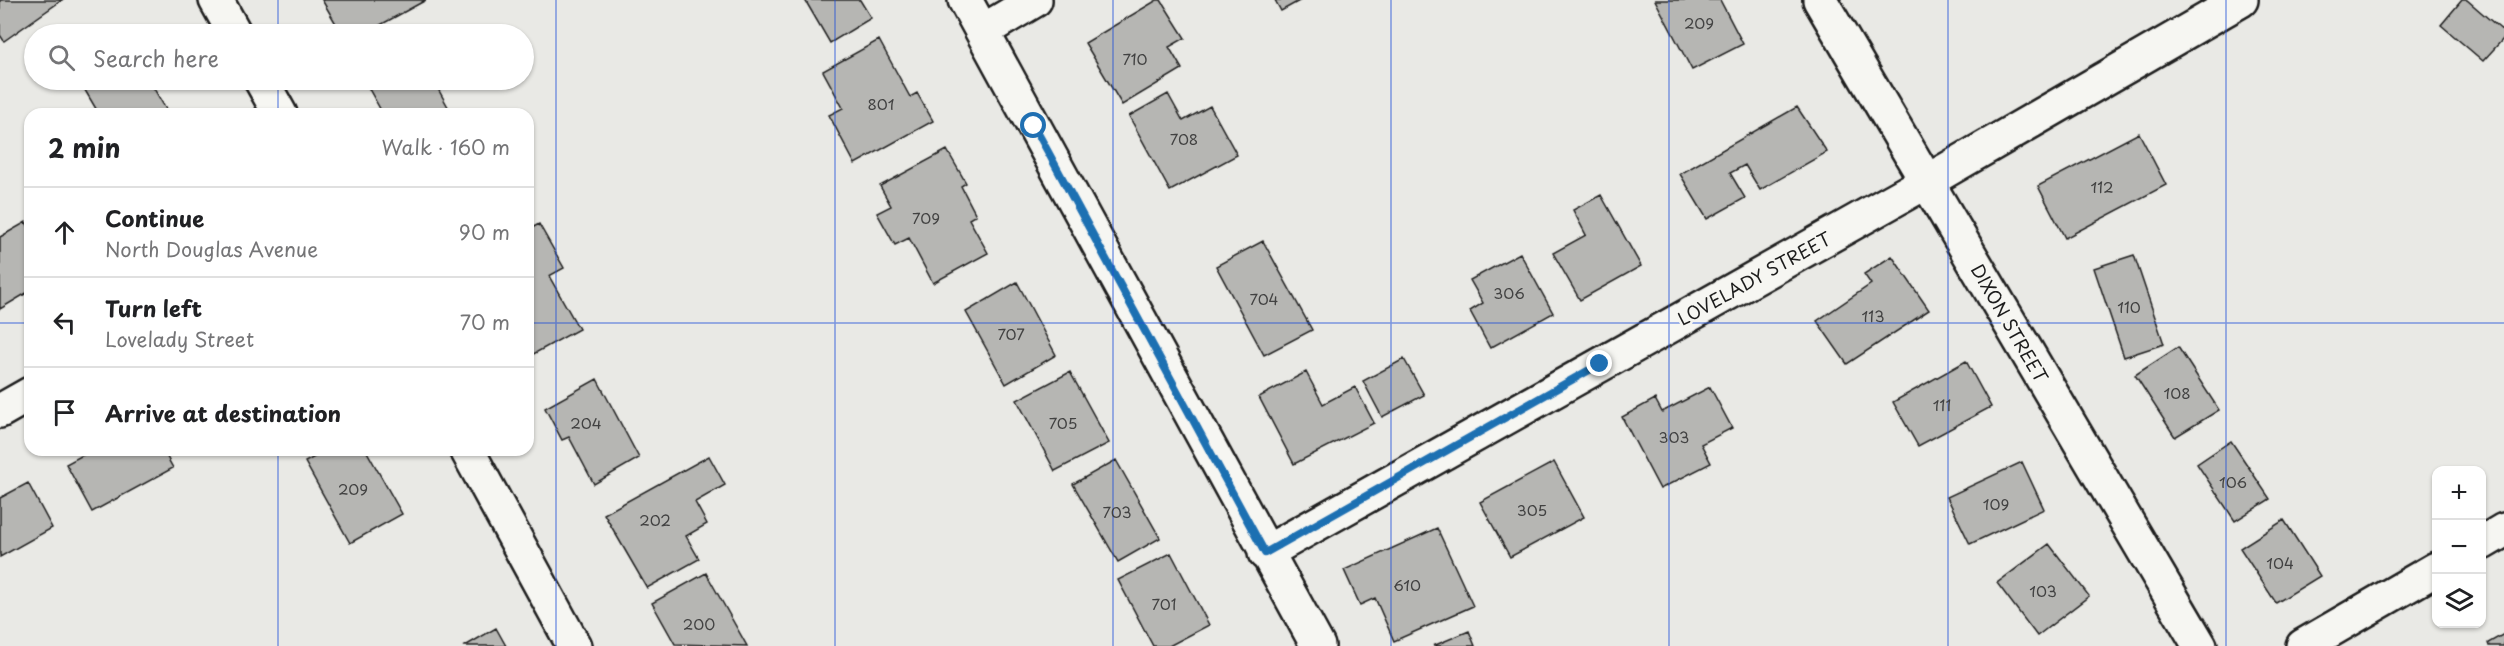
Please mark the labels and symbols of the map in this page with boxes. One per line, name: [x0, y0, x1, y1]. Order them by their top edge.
house number: 209: [1684, 11, 1714, 34]
house number: 710: [1122, 47, 1148, 70]
house number: 801: [867, 92, 895, 115]
route start: [1020, 112, 1046, 138]
house number: 708: [1170, 127, 1198, 150]
house number: 112: [2090, 175, 2114, 198]
house number: 709: [912, 206, 940, 229]
street label: LOVELADY STREET: [1672, 224, 1836, 331]
street label: DIXON STREET: [1965, 258, 2055, 388]
house number: 306: [1493, 281, 1525, 304]
house number: 704: [1249, 287, 1279, 310]
house number: 110: [2117, 295, 2141, 318]
house number: 113: [1862, 304, 1884, 327]
house number: 707: [997, 322, 1025, 345]
route end: [1586, 350, 1612, 376]
house number: 108: [2163, 381, 2191, 404]
house number: 111: [1933, 393, 1951, 416]
house number: 204: [570, 411, 602, 434]
house number: 705: [1049, 411, 1077, 434]
house number: 303: [1659, 425, 1689, 448]
house number: 106: [2219, 470, 2247, 493]
house number: 209: [338, 477, 368, 500]
house number: 109: [1983, 492, 2009, 515]
house number: 305: [1517, 498, 1547, 521]
house number: 703: [1102, 500, 1132, 523]
house number: 202: [639, 508, 671, 531]
house number: 104: [2266, 551, 2294, 574]
house number: 610: [1393, 573, 1421, 596]
house number: 103: [2029, 579, 2057, 602]
house number: 701: [1152, 592, 1176, 615]
house number: 200: [683, 612, 715, 635]

